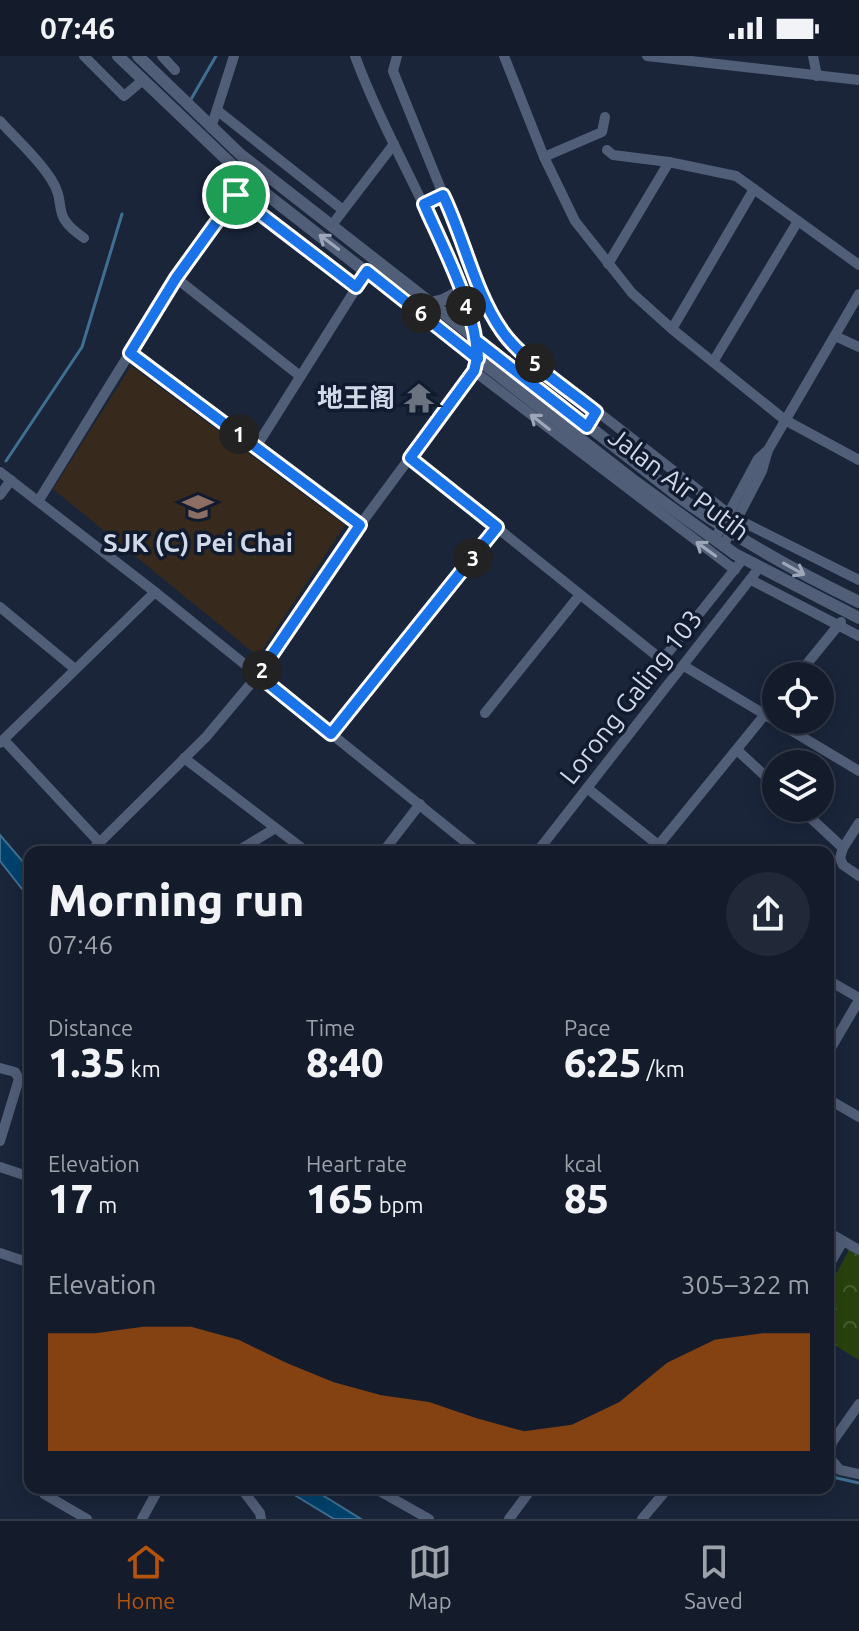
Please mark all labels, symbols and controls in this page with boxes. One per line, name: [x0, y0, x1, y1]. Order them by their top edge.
text: 07:46: [40, 11, 115, 45]
pin: [202, 161, 270, 229]
icon: arrive: [214, 173, 258, 217]
one-way arrow: [319, 233, 340, 250]
pin: 4: [446, 286, 486, 326]
pin: 6: [401, 293, 441, 333]
text: 4: [460, 293, 472, 318]
text: 6: [415, 300, 427, 325]
pin: 5: [515, 343, 555, 383]
text: 5: [529, 350, 541, 375]
temple icon: 地王阁: [402, 381, 436, 415]
place label: 地王阁: [317, 383, 395, 412]
pin: 1: [219, 414, 259, 454]
one-way arrow: [530, 414, 551, 431]
text: 1: [233, 421, 245, 446]
street label: Jalan Air Putih: [603, 421, 755, 546]
school or university icon: SJK (C) Pei Chai: [181, 490, 215, 524]
place label: SJK (C) Pei Chai: [103, 528, 293, 557]
pin: 3: [453, 538, 493, 578]
one-way arrow: [696, 540, 717, 557]
text: 3: [467, 545, 479, 570]
one-way arrow: [782, 561, 805, 577]
street label: Lorong Galing 103: [554, 604, 708, 789]
pin: 2: [242, 650, 282, 690]
text: 2: [256, 657, 268, 682]
map controls: [762, 662, 834, 822]
button: locate: [762, 662, 834, 734]
button: layers: [762, 750, 834, 822]
button: share: [726, 872, 810, 956]
text: Morning run: [48, 875, 304, 924]
text: 07:46: [48, 930, 113, 959]
text: Distance: [48, 1015, 133, 1040]
text: Time: [306, 1015, 355, 1040]
text: Pace: [564, 1015, 611, 1040]
text: 1.35: [48, 1040, 126, 1085]
text: 8:40: [306, 1040, 384, 1085]
text: 6:25: [564, 1040, 642, 1085]
text: km: [126, 1056, 161, 1081]
text: /km: [642, 1056, 685, 1081]
text: Elevation: [48, 1151, 140, 1176]
text: Heart rate: [306, 1151, 407, 1176]
text: kcal: [564, 1151, 602, 1176]
text: 17: [48, 1176, 93, 1221]
text: 165: [306, 1176, 374, 1221]
text: 85: [564, 1176, 609, 1221]
text: m: [93, 1192, 117, 1217]
text: bpm: [374, 1192, 423, 1217]
text: Elevation: [48, 1270, 156, 1299]
text: 305–322 m: [681, 1270, 810, 1299]
tab: Home: [116, 1540, 176, 1613]
tab: Map: [408, 1540, 452, 1613]
tab: Saved: [684, 1540, 743, 1613]

